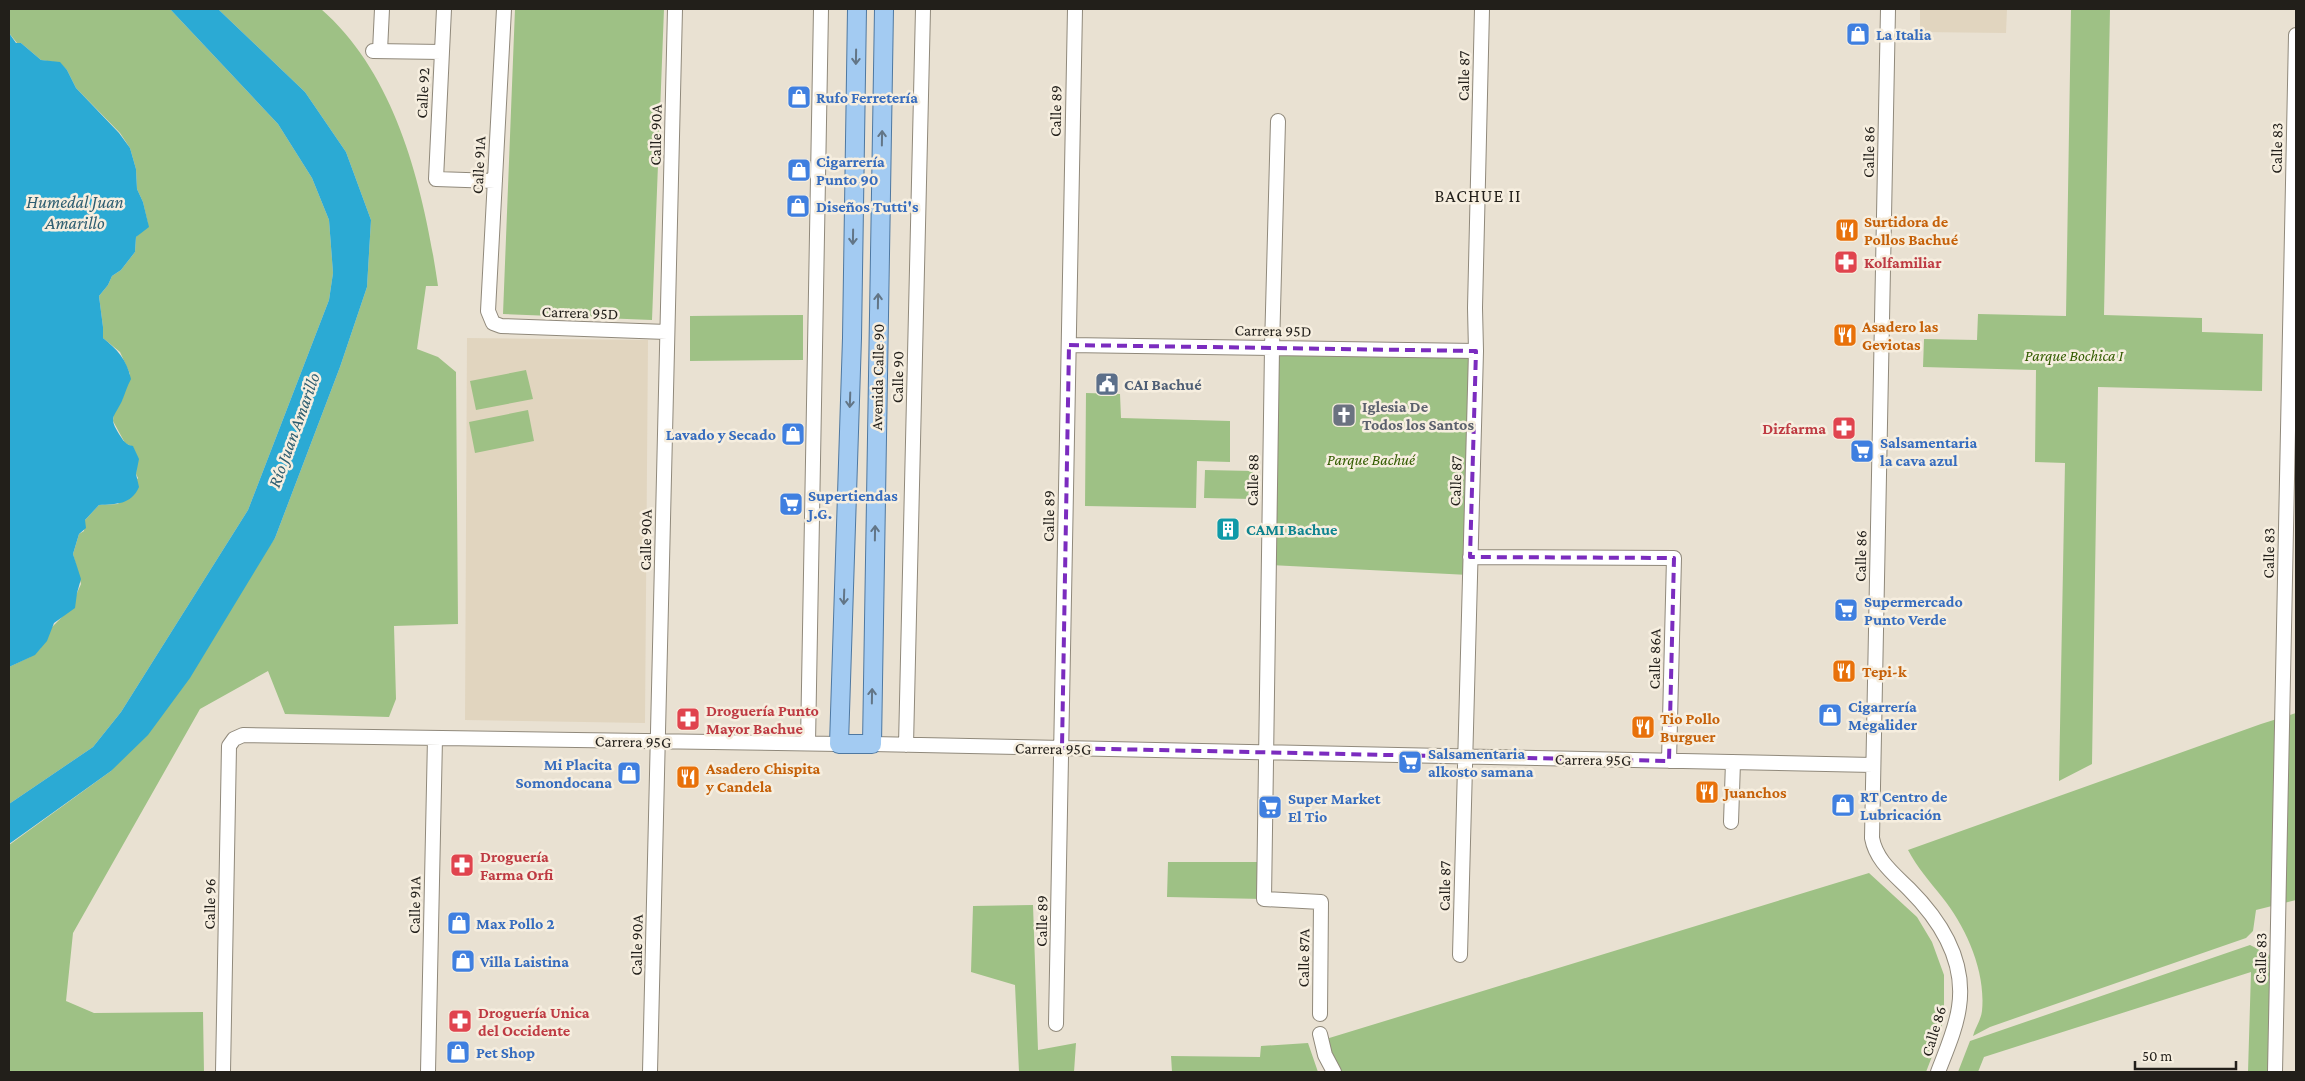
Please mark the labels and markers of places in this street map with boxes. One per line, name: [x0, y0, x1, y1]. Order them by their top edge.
shop icon: La Italia: [1845, 21, 1871, 47]
place label: La Italia: [1876, 26, 1932, 43]
shop icon: Rufo Ferretería: [786, 84, 812, 110]
place label: Rufo Ferretería: [816, 89, 918, 106]
place label: Cigarrería Punto 90: [816, 153, 885, 188]
shop icon: Cigarrería Punto 90: [786, 157, 812, 183]
shop icon: Diseños Tutti's: [785, 193, 811, 219]
place label: Diseños Tutti's: [816, 198, 919, 215]
place label: Surtidora de Pollos Bachué: [1864, 213, 1959, 248]
restaurant icon: Surtidora de Pollos Bachué: [1834, 217, 1860, 243]
pharmacy icon: Kolfamiliar: [1833, 249, 1859, 275]
place label: Kolfamiliar: [1864, 254, 1942, 271]
place label: Asadero las Geviotas: [1861, 318, 1939, 353]
restaurant icon: Asadero las Geviotas: [1832, 322, 1858, 348]
public building icon: CAI Bachué: [1094, 371, 1120, 397]
place label: CAI Bachué: [1124, 376, 1202, 393]
place label: Iglesia De Todos los Santos: [1362, 398, 1474, 433]
church icon: Iglesia De Todos los Santos: [1331, 402, 1357, 428]
pharmacy icon: Dizfarma: [1831, 415, 1857, 441]
place label: Dizfarma: [1762, 420, 1826, 437]
shop icon: Lavado y Secado: [780, 421, 806, 447]
place label: Lavado y Secado: [666, 426, 776, 443]
place label: Salsamentaria la cava azul: [1880, 434, 1977, 469]
supermarket icon: Salsamentaria la cava azul: [1849, 438, 1875, 464]
place label: Supertiendas J.G.: [806, 487, 898, 522]
supermarket icon: Supertiendas J.G.: [778, 491, 804, 517]
building icon: CAMI Bachue: [1215, 516, 1241, 542]
place label: CAMI Bachue: [1246, 521, 1338, 538]
place label: Supermercado Punto Verde: [1864, 593, 1963, 628]
supermarket icon: Supermercado Punto Verde: [1833, 597, 1859, 623]
restaurant icon: Tepi-k: [1831, 658, 1857, 684]
place label: Tepi-k: [1862, 663, 1907, 680]
place label: Cigarrería Megalider: [1848, 698, 1918, 733]
place label: Droguería Punto Mayor Bachue: [706, 702, 819, 737]
shop icon: Cigarrería Megalider: [1817, 702, 1843, 728]
pharmacy icon: Droguería Punto Mayor Bachue: [675, 706, 701, 732]
place label: Tio Pollo Burguer: [1660, 710, 1720, 745]
restaurant icon: Tio Pollo Burguer: [1630, 714, 1656, 740]
place label: Salsamentaria alkosto samana: [1428, 745, 1534, 780]
supermarket icon: Salsamentaria alkosto samana: [1397, 749, 1423, 775]
place label: Mi Placita Somondocana: [516, 756, 612, 791]
shop icon: Mi Placita Somondocana: [616, 760, 642, 786]
place label: Asadero Chispita y Candela: [705, 760, 821, 795]
restaurant icon: Asadero Chispita y Candela: [675, 764, 701, 790]
restaurant icon: Juanchos: [1694, 779, 1720, 805]
place label: Juanchos: [1722, 784, 1787, 801]
place label: RT Centro de Lubricación: [1860, 788, 1948, 823]
place label: Super Market El Tio: [1288, 790, 1381, 825]
shop icon: RT Centro de Lubricación: [1830, 792, 1856, 818]
supermarket icon: Super Market El Tio: [1257, 794, 1283, 820]
place label: Droguería Farma Orfi: [480, 848, 554, 883]
pharmacy icon: Droguería Farma Orfi: [449, 852, 475, 878]
shop icon: Max Pollo 2: [446, 910, 472, 936]
place label: Max Pollo 2: [476, 915, 555, 932]
shop icon: Villa Laistina: [450, 948, 476, 974]
place label: Villa Laistina: [479, 953, 569, 970]
place label: Droguería Unica del Occidente: [478, 1004, 590, 1039]
pharmacy icon: Droguería Unica del Occidente: [447, 1008, 473, 1034]
shop icon: Pet Shop: [445, 1039, 471, 1065]
place label: Pet Shop: [476, 1044, 535, 1061]

